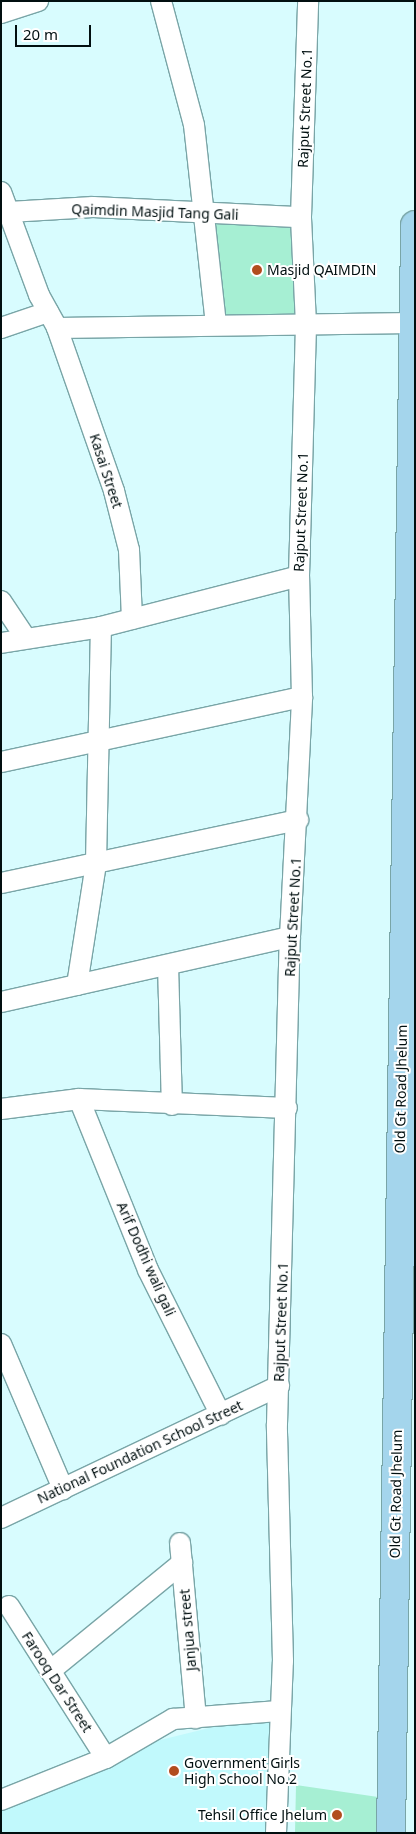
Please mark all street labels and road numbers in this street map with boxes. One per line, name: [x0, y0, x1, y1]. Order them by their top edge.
street label: Rajput Street No.1: [295, 48, 315, 168]
street label: Qaimdin Masjid Tang Gali: [71, 201, 239, 223]
street label: Kasai Street: [86, 432, 126, 510]
street label: Rajput Street No.1: [291, 452, 311, 572]
street label: Rajput Street No.1: [281, 857, 305, 977]
street label: Old Gt Road Jhelum: [391, 1025, 411, 1153]
street label: Arif Dodhi wali gali: [113, 1199, 179, 1319]
street label: Rajput Street No.1: [271, 1262, 291, 1382]
street label: National Foundation School Street: [35, 1397, 245, 1507]
street label: Old Gt Road Jhelum: [386, 1430, 406, 1558]
street label: Janjua street: [176, 1588, 200, 1672]
street label: Farooq Dar Street: [18, 1629, 96, 1735]

